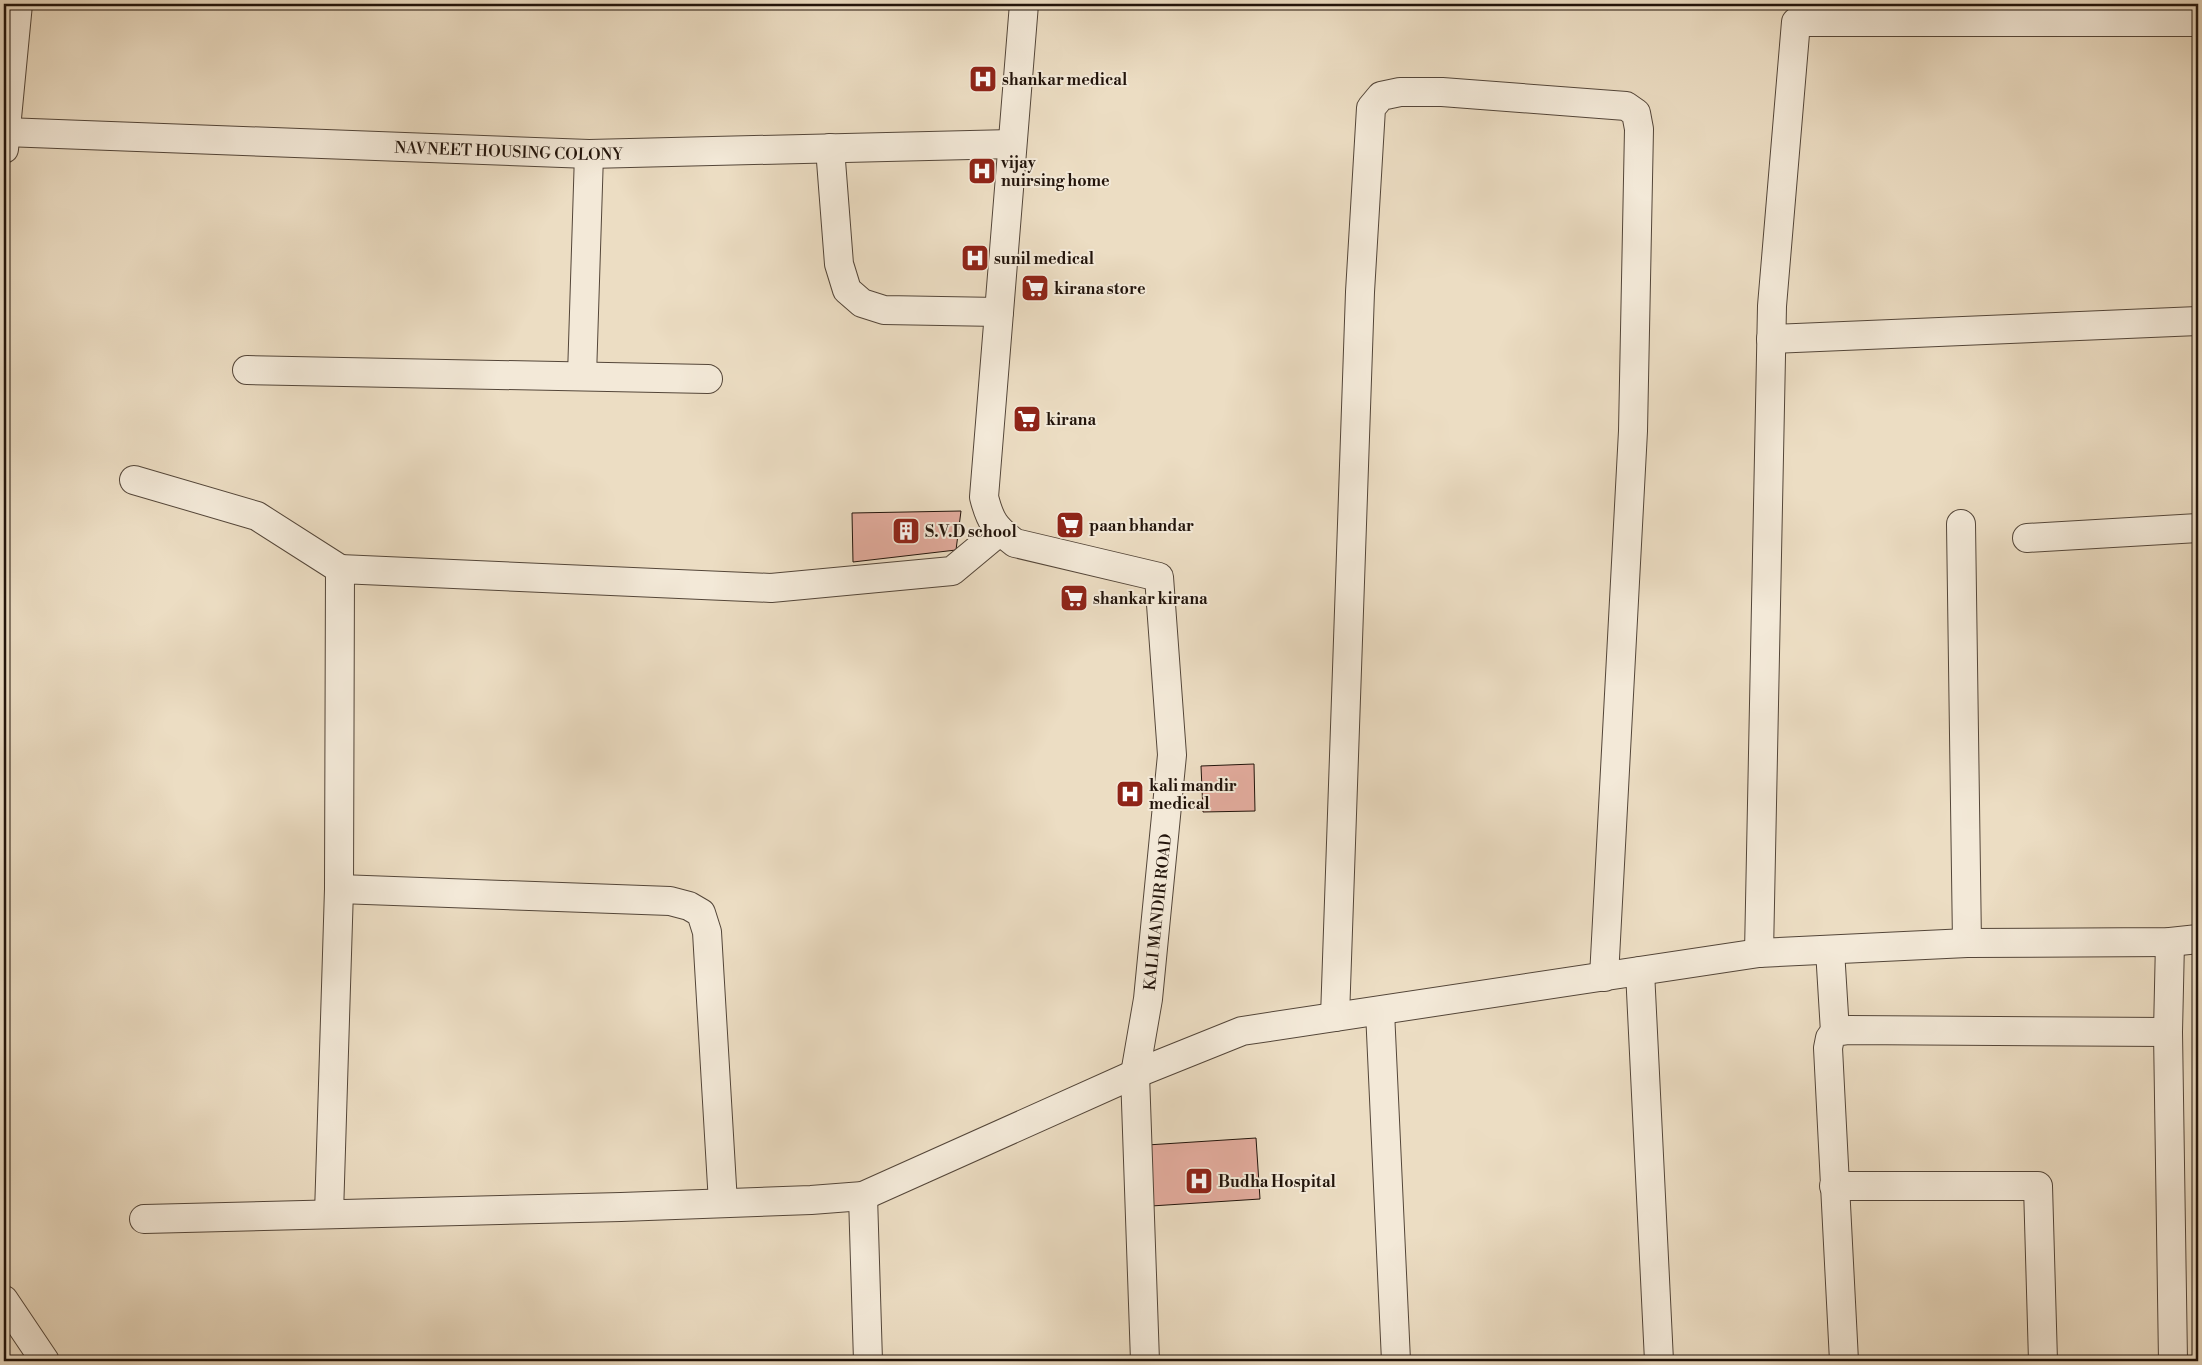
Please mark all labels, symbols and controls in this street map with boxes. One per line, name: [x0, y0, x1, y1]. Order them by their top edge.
hospital icon: shankar medical: [968, 64, 998, 94]
place label: shankar medical: [1002, 70, 1128, 90]
street label: NAVNEET HOUSING COLONY: [394, 138, 625, 165]
place label: vijay nuirsing home: [1000, 153, 1110, 191]
hospital icon: vijay nuirsing home: [967, 156, 997, 186]
hospital icon: sunil medical: [960, 243, 990, 273]
place label: sunil medical: [994, 249, 1095, 269]
supermarket icon: kirana store: [1020, 273, 1050, 303]
place label: kirana store: [1054, 279, 1146, 299]
supermarket icon: kirana: [1012, 404, 1042, 434]
place label: kirana: [1046, 410, 1096, 430]
supermarket icon: paan bhandar: [1055, 510, 1085, 540]
building icon: S.V.D school: [891, 516, 921, 546]
place label: paan bhandar: [1089, 516, 1194, 536]
place label: S.V.D school: [925, 522, 1018, 542]
supermarket icon: shankar kirana: [1059, 583, 1089, 613]
place label: shankar kirana: [1093, 589, 1208, 609]
place label: kali mandir medical: [1149, 776, 1237, 814]
hospital icon: kali mandir medical: [1115, 779, 1145, 809]
street label: KALI MANDIR ROAD: [1140, 833, 1176, 992]
hospital icon: Budha Hospital: [1184, 1166, 1214, 1196]
place label: Budha Hospital: [1218, 1172, 1337, 1192]

